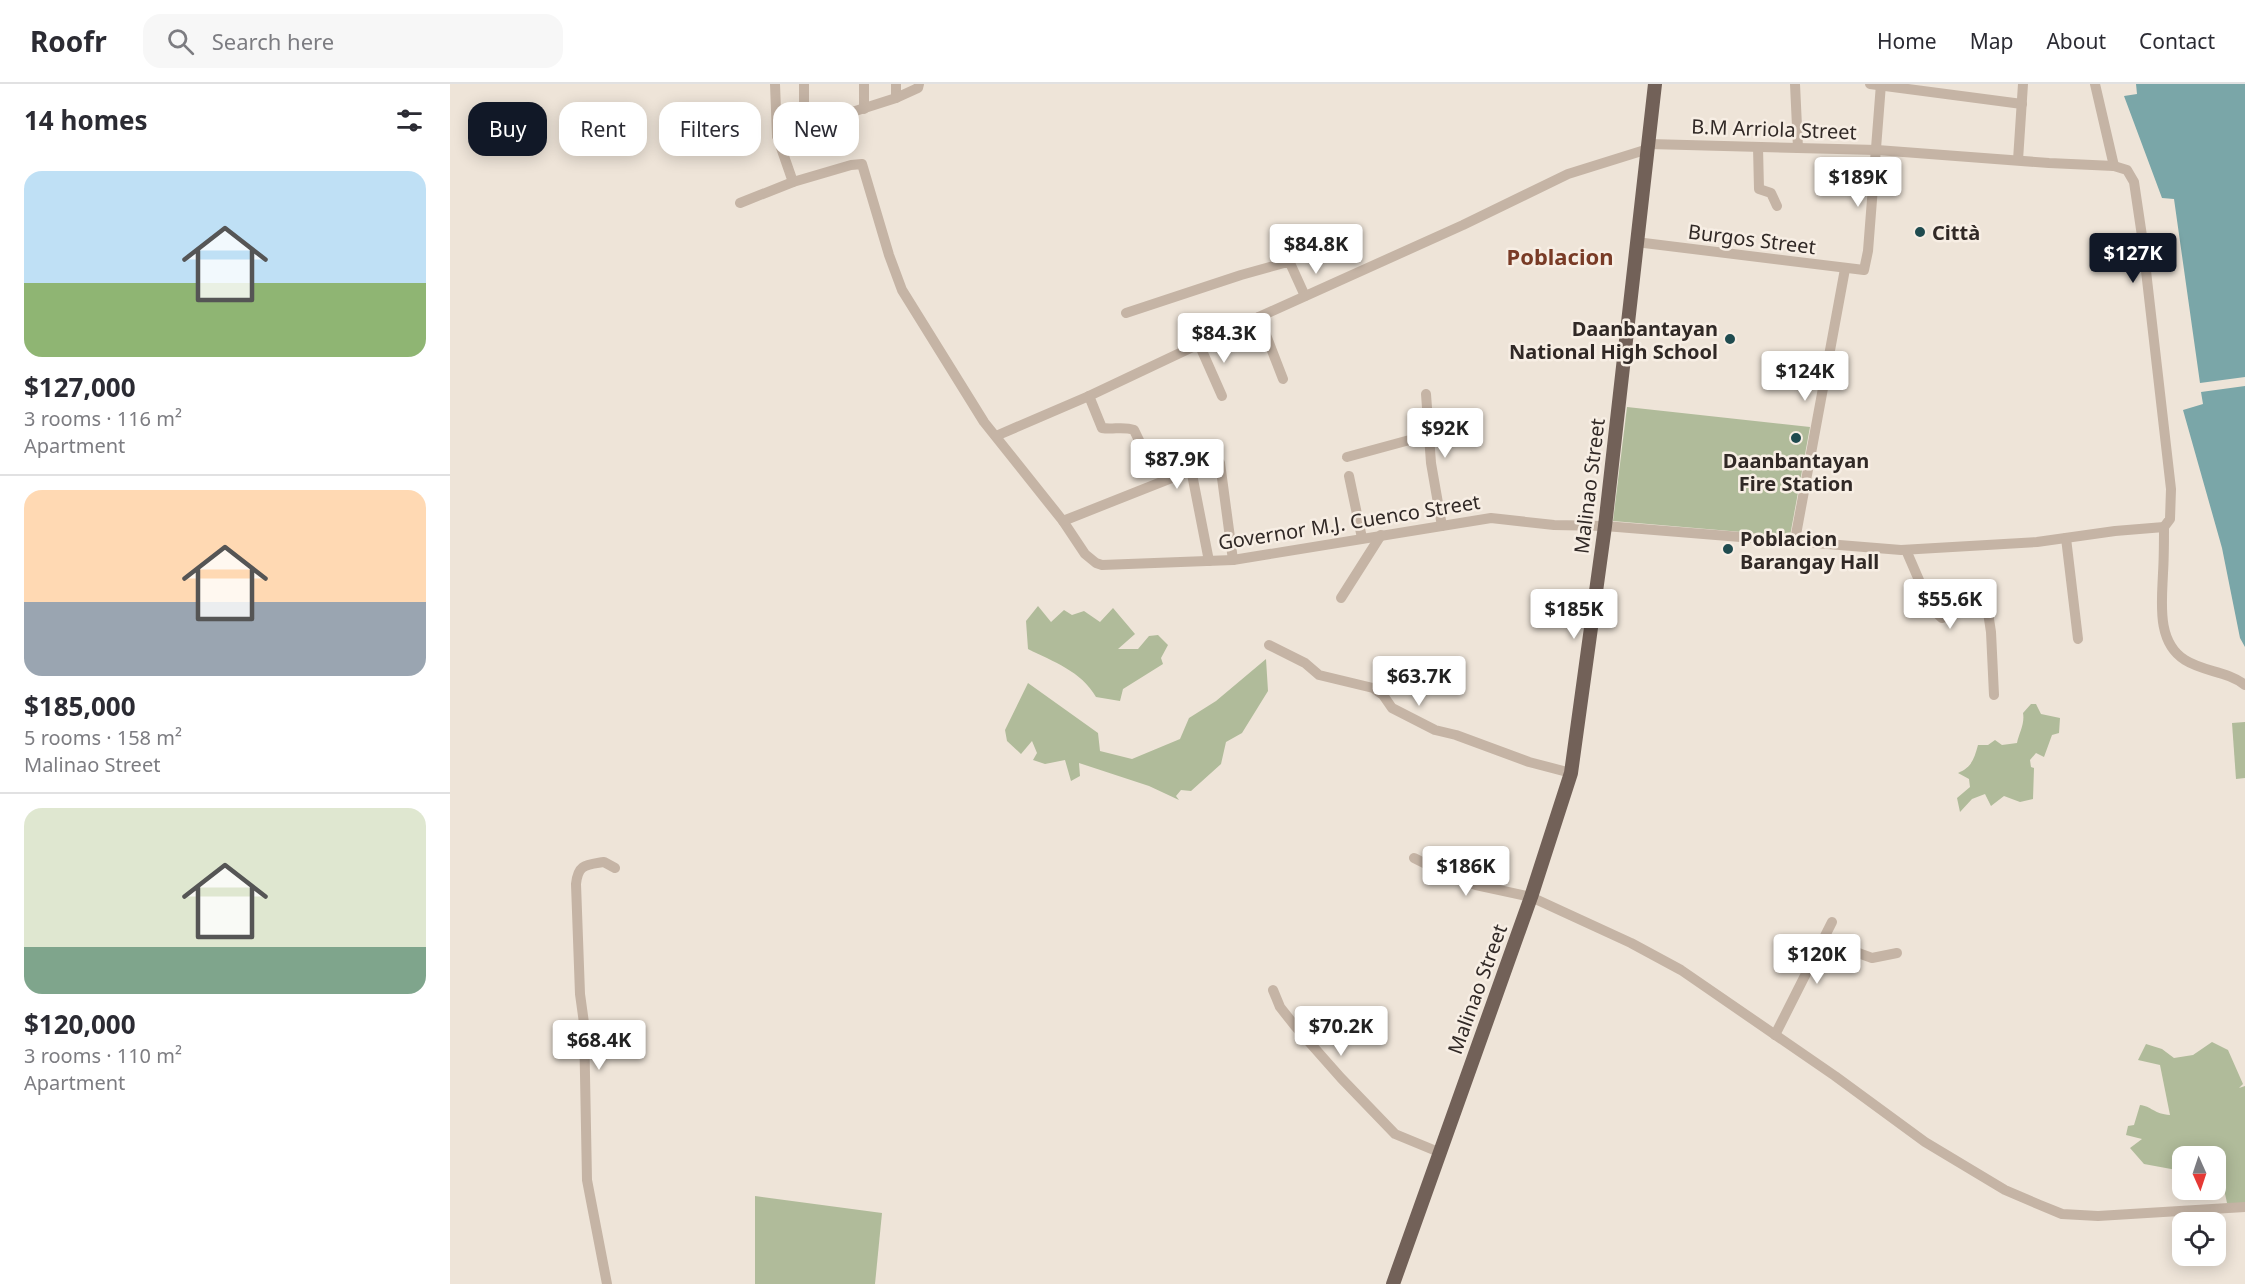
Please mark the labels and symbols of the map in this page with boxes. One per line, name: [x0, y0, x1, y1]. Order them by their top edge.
street label: B.M Arriola Street: [1691, 113, 1857, 145]
pin: $189K: [1816, 157, 1900, 208]
street label: Burgos Street: [1687, 218, 1817, 260]
place label: Città: [1932, 219, 1980, 246]
pin: $84.8K: [1267, 224, 1365, 275]
marker: Città: [1913, 225, 1927, 239]
pin: $127K: [2091, 233, 2175, 284]
district label: Poblacion: [1506, 241, 1614, 271]
pin: $84.3K: [1175, 313, 1273, 364]
place label: Daanbantayan National High School: [1509, 315, 1718, 365]
marker: Daanbantayan National High School: [1723, 332, 1737, 346]
pin: $124K: [1763, 351, 1847, 402]
pin: $92K: [1409, 408, 1481, 459]
street label: Malinao Street: [1567, 417, 1611, 555]
marker: Daanbantayan Fire Station: [1789, 431, 1803, 445]
pin: $87.9K: [1128, 439, 1226, 490]
place label: Daanbantayan Fire Station: [1723, 447, 1869, 497]
street label: Governor M.J. Cuenco Street: [1216, 488, 1482, 556]
place label: Poblacion Barangay Hall: [1740, 525, 1879, 575]
marker: Poblacion Barangay Hall: [1721, 542, 1735, 556]
pin: $55.6K: [1901, 579, 1999, 630]
pin: $185K: [1532, 589, 1616, 640]
pin: $63.7K: [1370, 656, 1468, 707]
pin: $186K: [1424, 846, 1508, 897]
street label: Malinao Street: [1441, 920, 1513, 1058]
pin: $120K: [1775, 934, 1859, 985]
pin: $70.2K: [1292, 1006, 1390, 1057]
pin: $68.4K: [550, 1020, 648, 1071]
north arrow: [2172, 1146, 2226, 1200]

